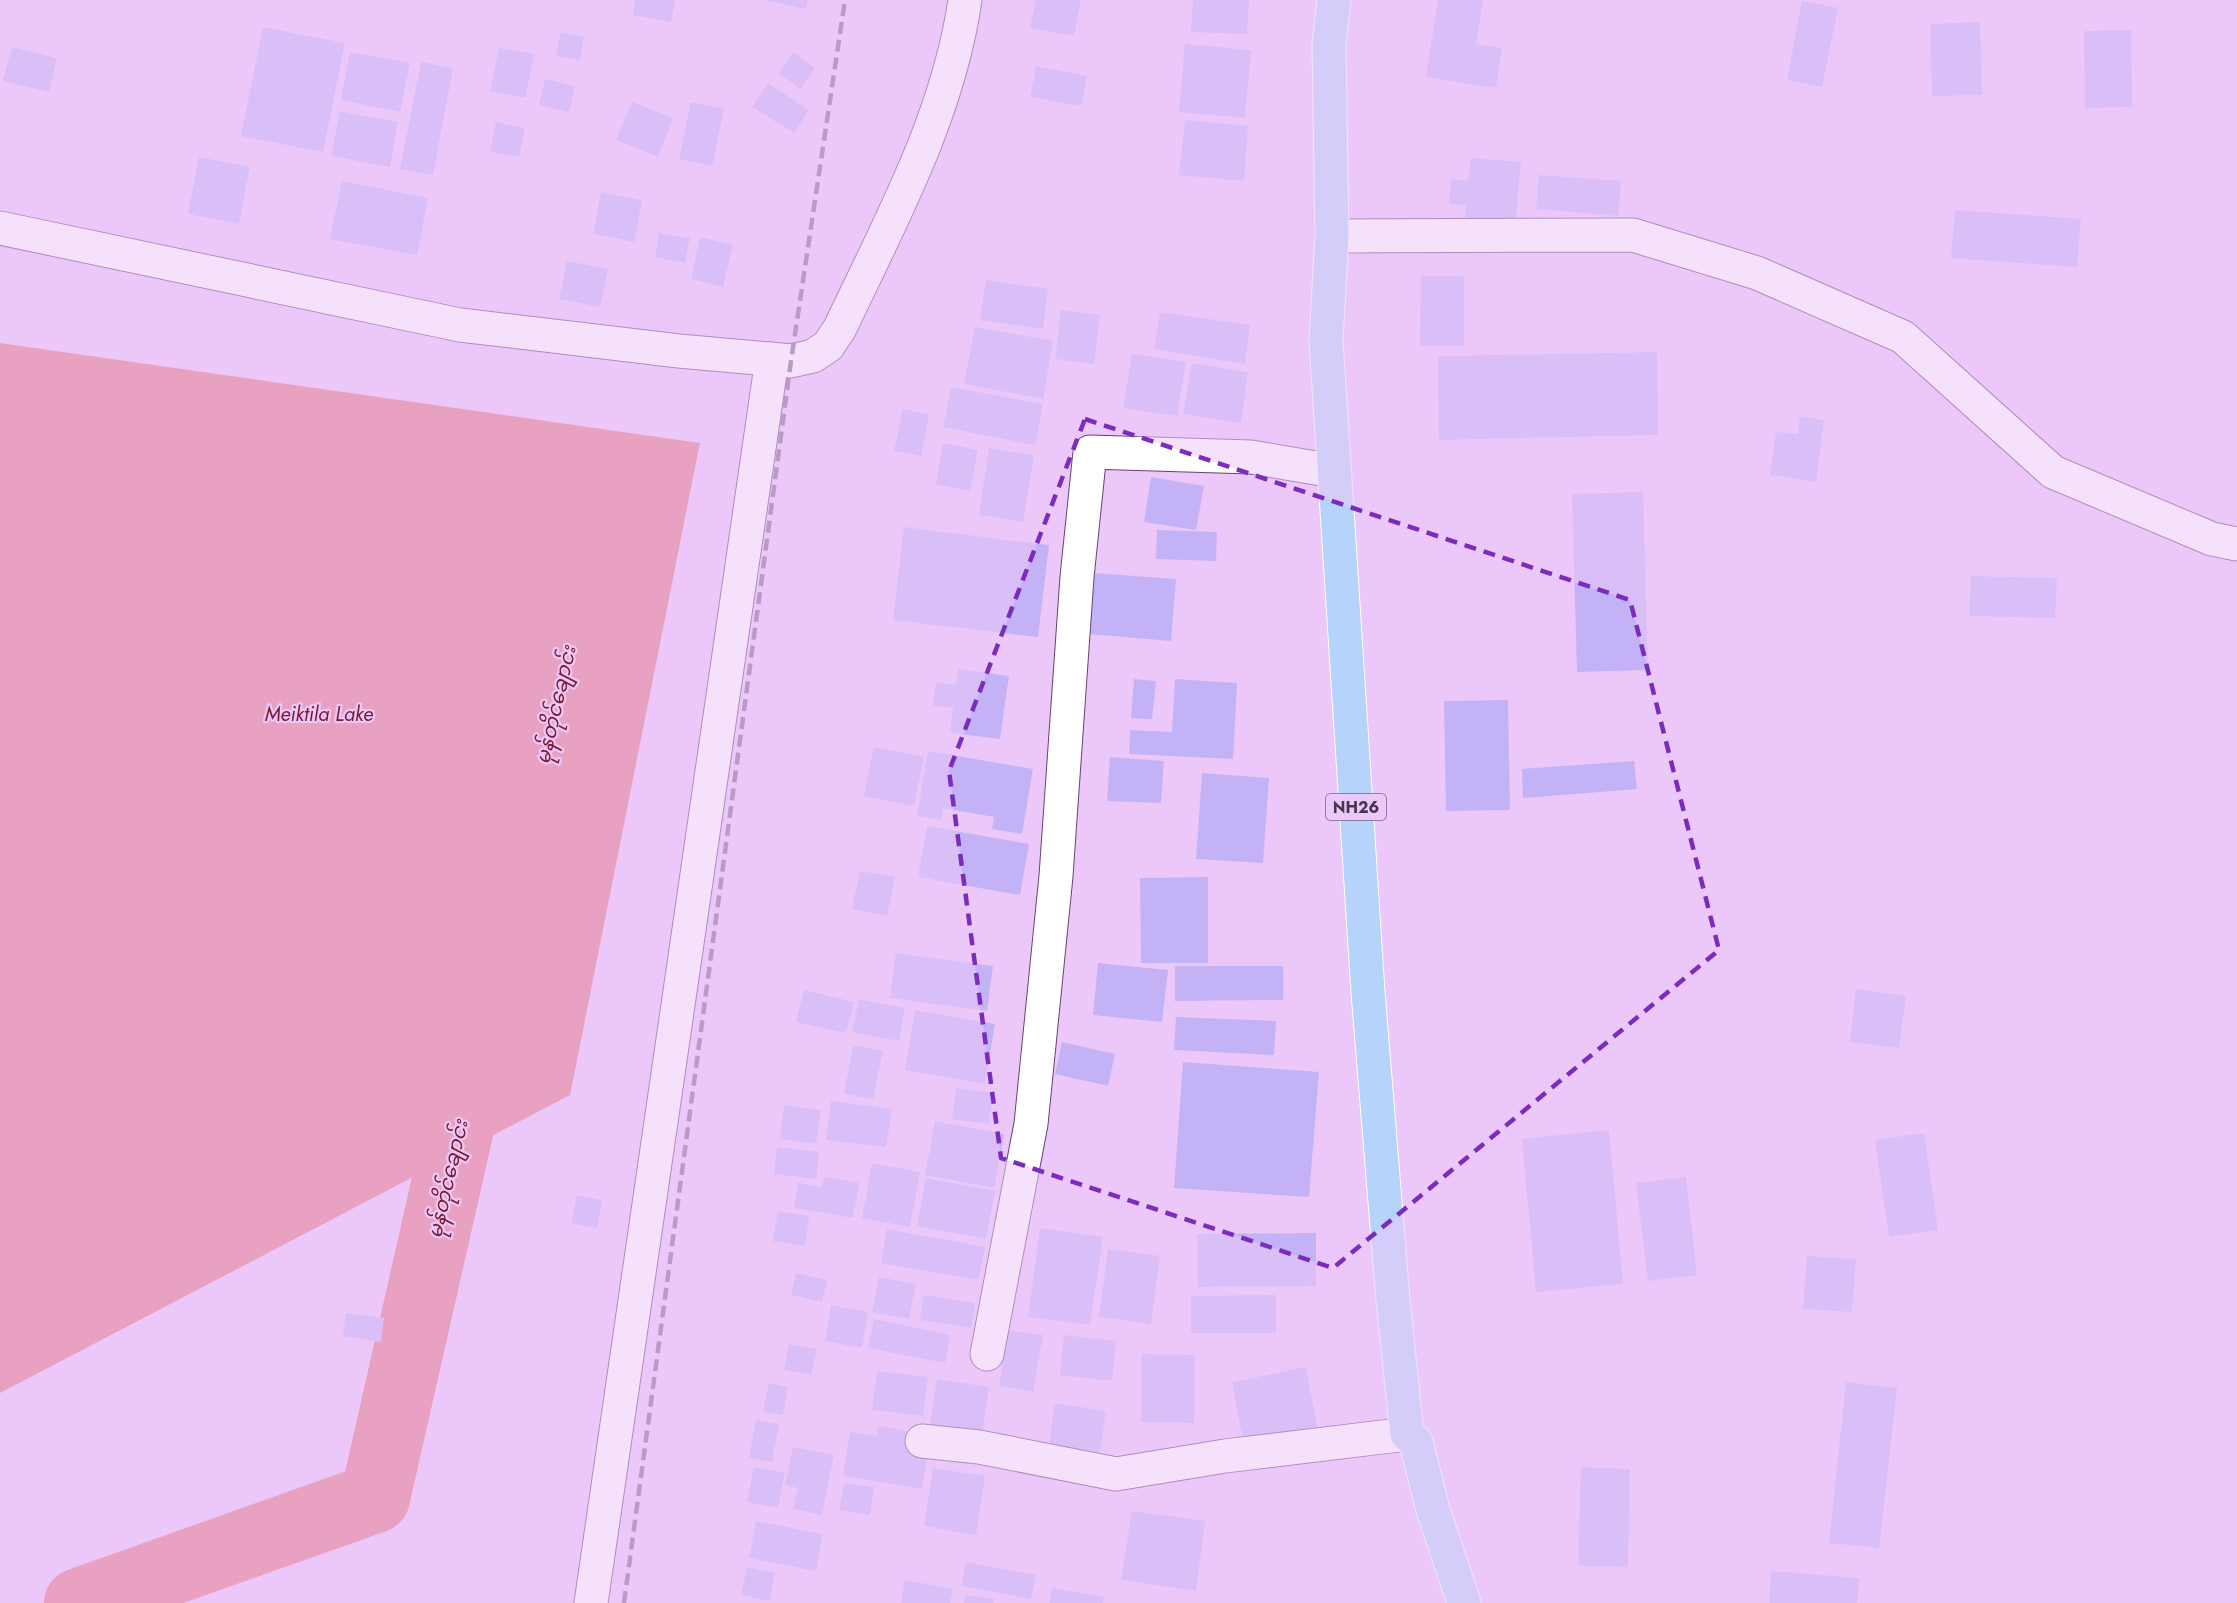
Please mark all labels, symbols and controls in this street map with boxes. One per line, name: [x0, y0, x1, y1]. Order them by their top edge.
water label: မုန်တိုင်ချောင်း: [528, 642, 586, 767]
water label: Meiktila Lake: [265, 700, 373, 729]
road number: NH26: [1326, 794, 1386, 820]
water label: မုန်တိုင်ချောင်း: [420, 1116, 478, 1241]

